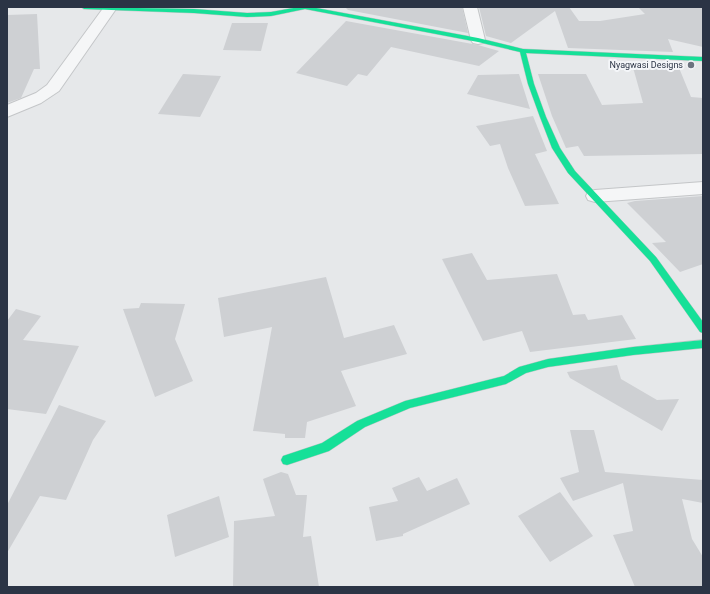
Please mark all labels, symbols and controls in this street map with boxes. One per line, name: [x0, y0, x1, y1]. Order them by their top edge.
place label: Nyagwasi Designs: [610, 60, 683, 70]
marker: Nyagwasi Designs: [686, 60, 696, 70]

